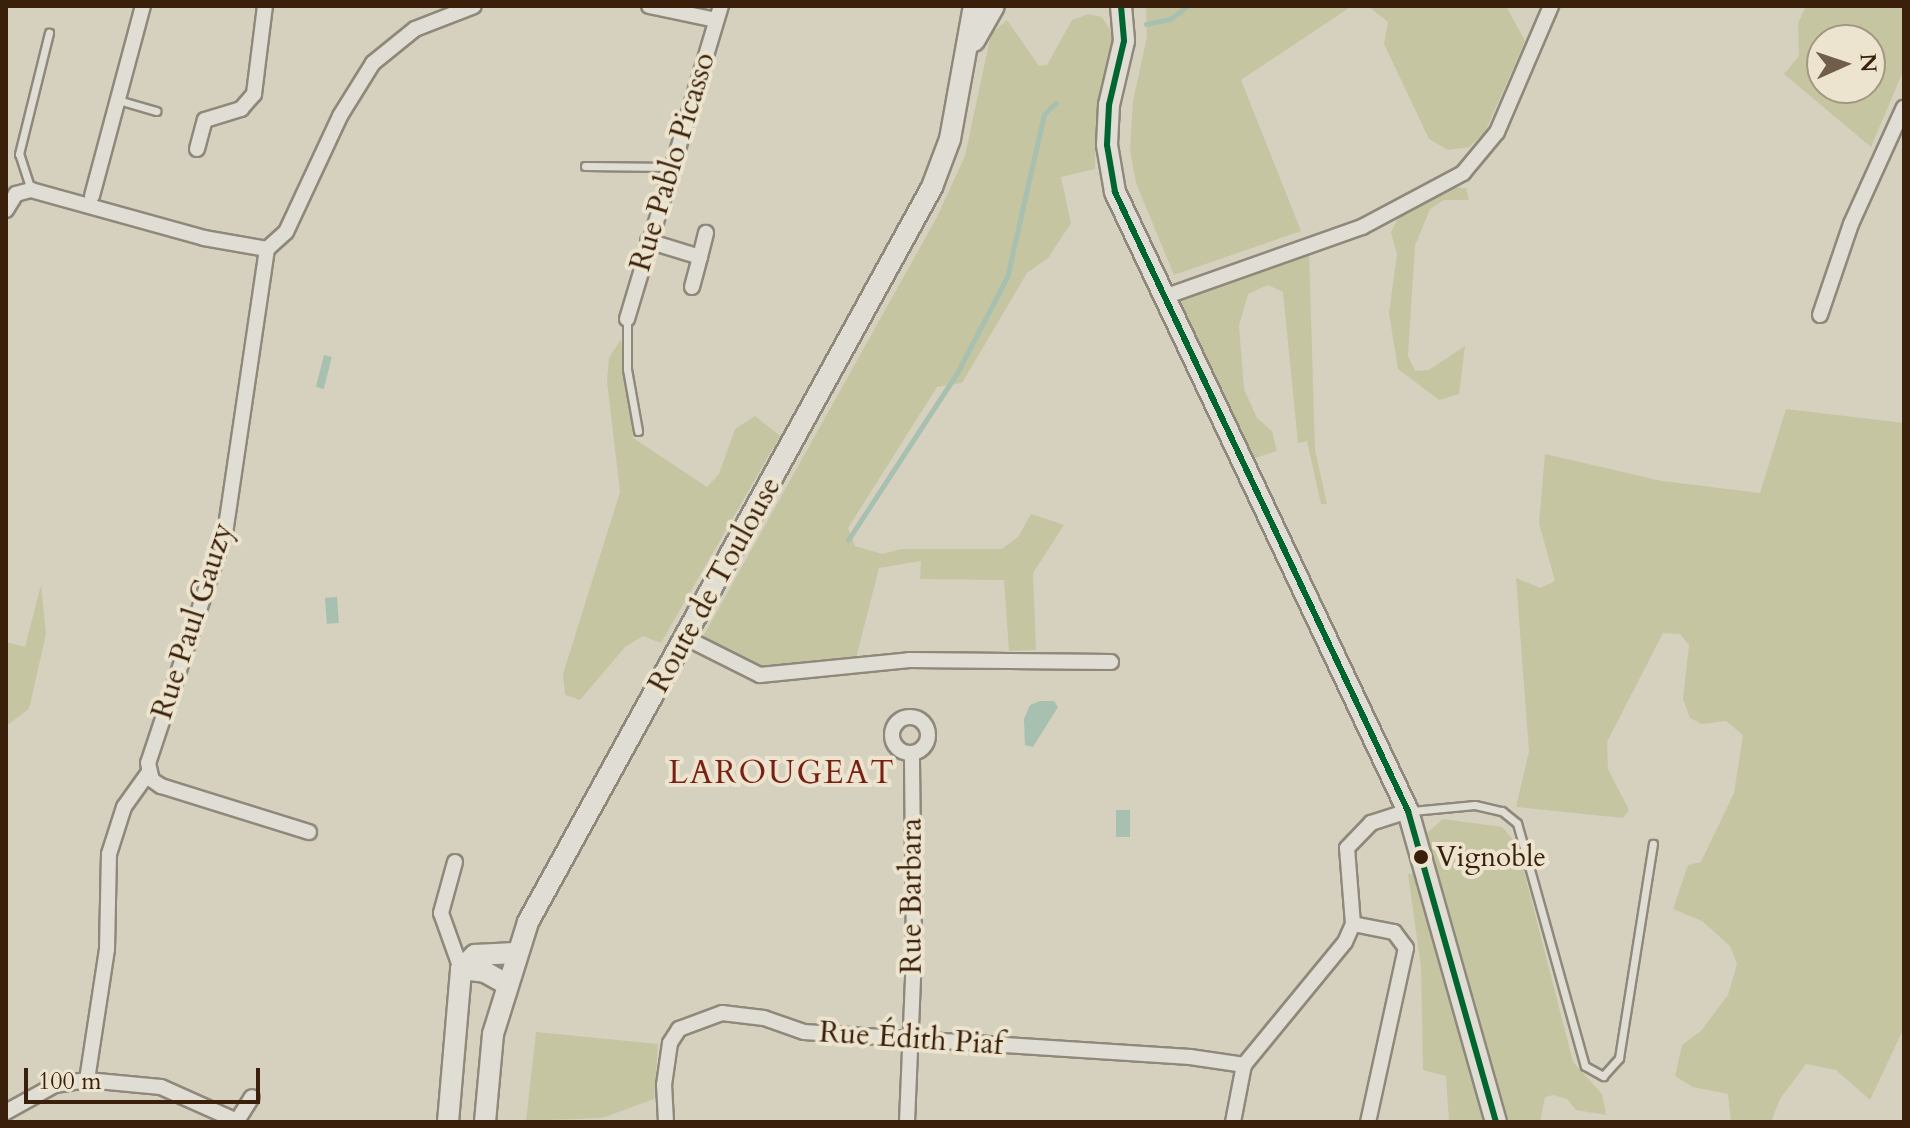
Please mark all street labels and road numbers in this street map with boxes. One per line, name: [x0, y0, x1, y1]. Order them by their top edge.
street label: Rue Pablo Picasso: [623, 48, 723, 276]
street label: Route de Toulouse: [641, 471, 789, 699]
street label: Rue Paul Gauzy: [144, 518, 242, 724]
street label: Rue Barbara: [894, 818, 930, 974]
street label: Rue Édith Piaf: [818, 1015, 1004, 1063]

